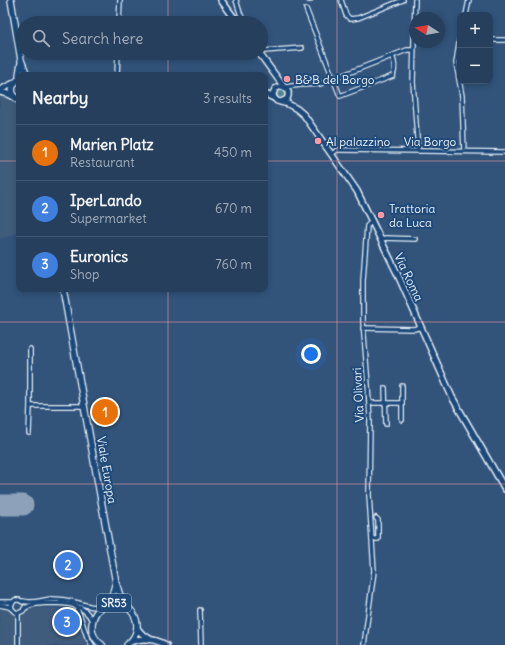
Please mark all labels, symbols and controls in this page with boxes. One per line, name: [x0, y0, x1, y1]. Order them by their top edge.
north arrow: [409, 12, 445, 48]
map controls: [457, 12, 493, 84]
button: +: [457, 12, 493, 48]
search box: [16, 16, 268, 60]
icon: search: [30, 27, 52, 49]
text: Search here: [62, 29, 143, 48]
button: −: [457, 48, 493, 84]
place label: B&B del Borgo: [295, 72, 375, 87]
marker: B&B del Borgo: [282, 74, 292, 84]
text: Nearby: [32, 87, 88, 109]
text: 3 results: [203, 90, 252, 107]
place label: Al palazzino: [326, 134, 391, 149]
street label: Via Borgo: [404, 134, 457, 149]
text: Marien Platz: [70, 135, 154, 154]
marker: Al palazzino: [313, 136, 323, 146]
text: 1: [42, 144, 48, 161]
text: 450 m: [214, 144, 252, 161]
text: Restaurant: [70, 154, 135, 171]
text: IperLando: [70, 191, 142, 210]
text: 2: [41, 200, 49, 217]
text: 670 m: [215, 200, 252, 217]
place label: Trattoria da Luca: [389, 201, 435, 230]
text: Supermarket: [70, 210, 147, 227]
marker: Trattoria da Luca: [376, 210, 386, 220]
text: Euronics: [70, 247, 128, 266]
street label: Via Roma: [391, 250, 427, 304]
text: 3: [41, 256, 49, 273]
text: 760 m: [215, 256, 252, 273]
text: Shop: [70, 266, 99, 283]
your location: [301, 344, 321, 364]
street label: Via Olivari: [349, 367, 367, 423]
pin: 1: [92, 397, 118, 427]
street label: Viale Europa: [94, 435, 120, 505]
pin: 2: [55, 550, 81, 580]
road number: SR53: [97, 594, 131, 612]
pin: 3: [54, 607, 80, 637]

